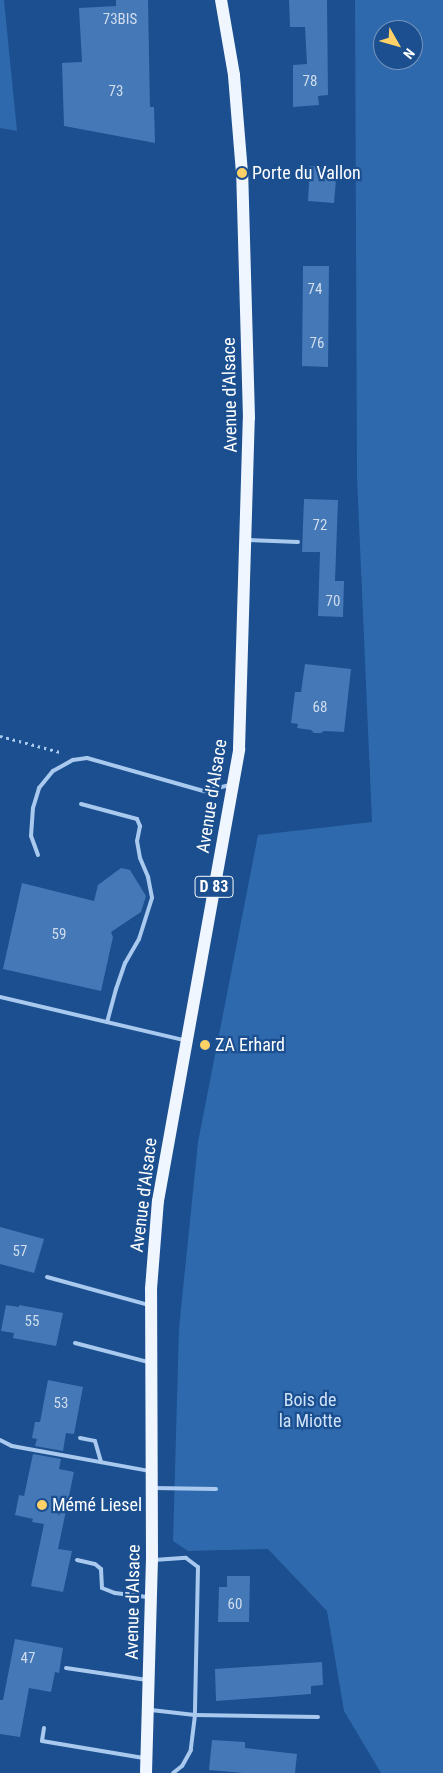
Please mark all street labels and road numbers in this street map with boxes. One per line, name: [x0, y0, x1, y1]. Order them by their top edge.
street label: Avenue d'Alsace: [218, 337, 242, 453]
street label: Avenue d'Alsace: [192, 737, 232, 855]
road number: D 83: [194, 874, 234, 900]
street label: Avenue d'Alsace: [126, 1137, 162, 1253]
street label: Avenue d'Alsace: [121, 1544, 145, 1660]

